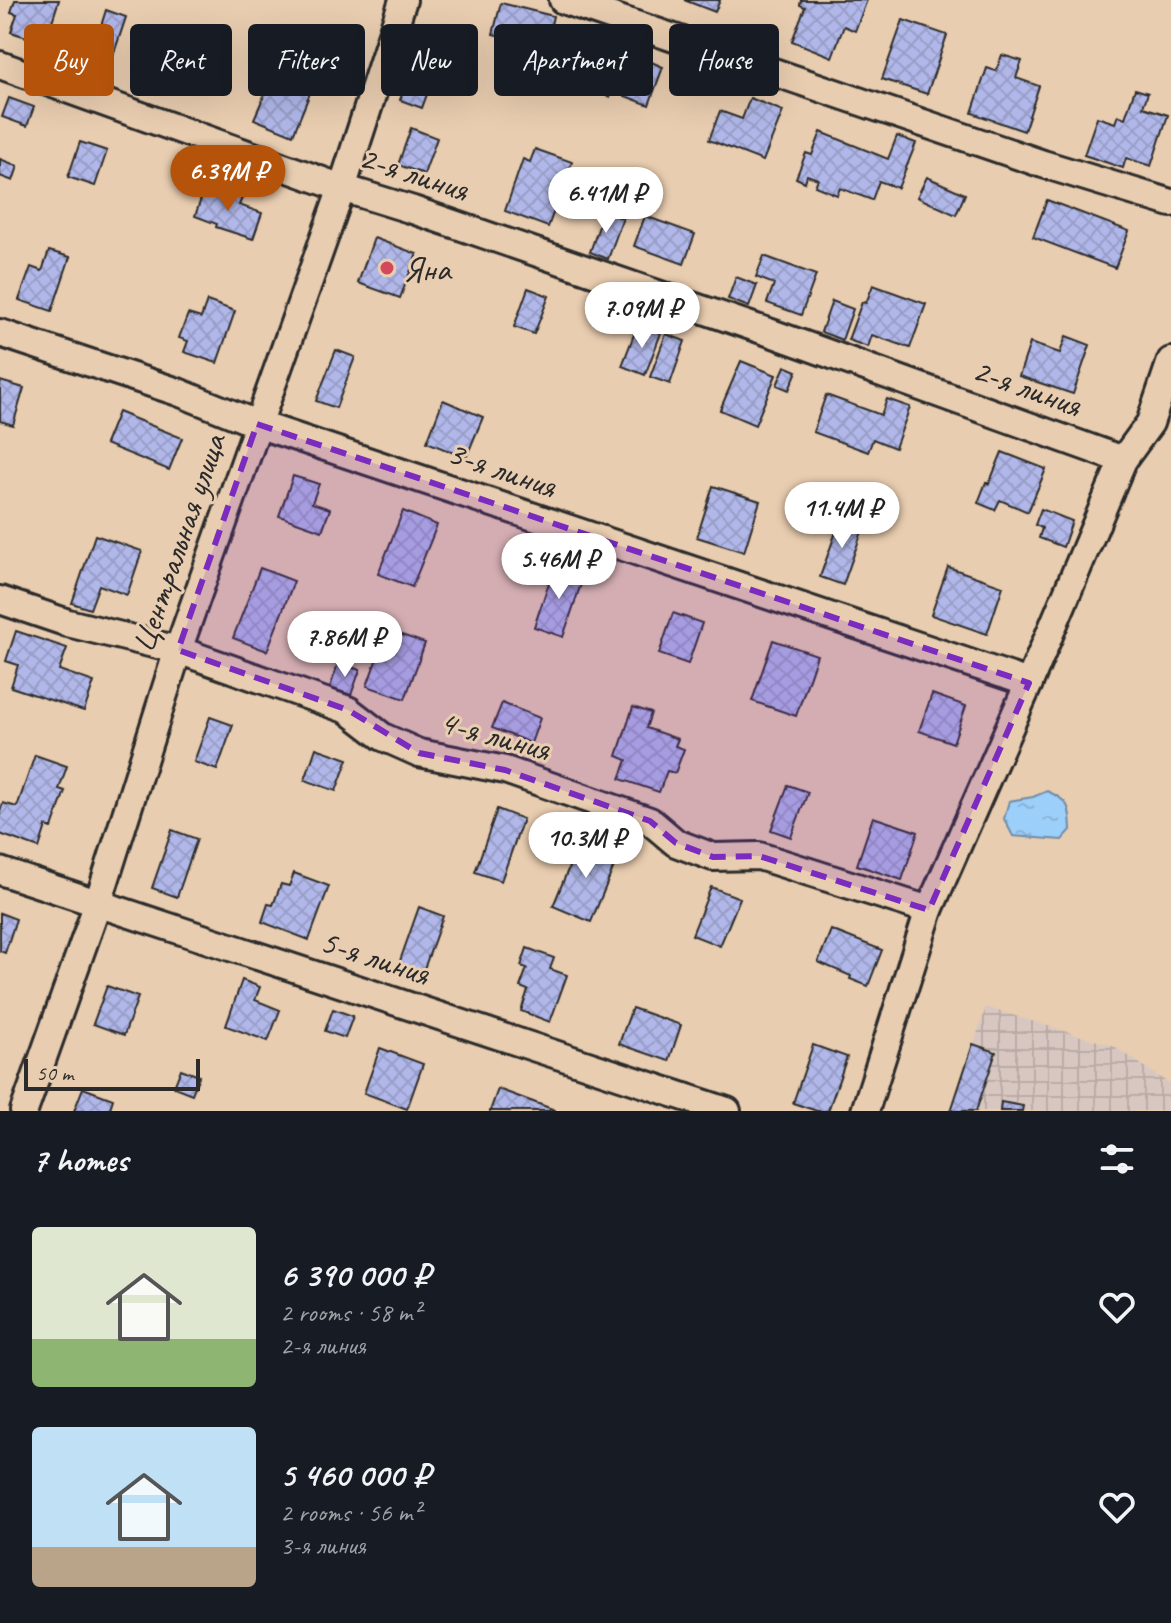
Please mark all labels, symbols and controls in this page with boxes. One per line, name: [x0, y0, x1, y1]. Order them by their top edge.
chip: Buy: [24, 24, 114, 96]
chip: Rent: [130, 24, 232, 96]
chip: Filters: [248, 24, 365, 96]
chip: New: [381, 24, 478, 96]
chip: Apartment: [494, 24, 653, 96]
chip: House: [669, 24, 779, 96]
street label: 2-я линия: [354, 135, 476, 211]
pin: 6.39M ₽: [154, 145, 302, 213]
text: 6.39M ₽: [188, 154, 268, 187]
pin: 6.41M ₽: [532, 167, 680, 235]
text: 6.41M ₽: [566, 176, 646, 209]
place label: Яна: [403, 247, 453, 290]
marker: Яна: [378, 259, 396, 277]
pin: 7.09M ₽: [568, 282, 716, 350]
text: 7.09M ₽: [603, 291, 681, 324]
street label: 2-я линия: [967, 348, 1089, 427]
street label: Центральная улица: [121, 426, 236, 658]
street label: 3-я линия: [442, 430, 564, 508]
pin: 11.4M ₽: [768, 482, 916, 550]
text: 11.4M ₽: [803, 491, 881, 524]
pin: 5.46M ₽: [485, 533, 633, 601]
text: 5.46M ₽: [519, 542, 599, 575]
pin: 7.86M ₽: [271, 611, 419, 679]
text: 7.86M ₽: [305, 620, 385, 653]
street label: 4-я линия: [435, 700, 556, 771]
pin: 10.3M ₽: [512, 812, 660, 880]
text: 10.3M ₽: [547, 821, 625, 854]
street label: 5-я линия: [315, 919, 437, 995]
scale bar: [24, 1055, 200, 1091]
text: 50 m: [36, 1059, 73, 1087]
icon: filters: [1095, 1137, 1139, 1181]
text: 7 homes: [32, 1138, 128, 1181]
text: 6 390 000 ₽: [280, 1253, 430, 1296]
icon: home: [96, 1259, 192, 1355]
icon: heart: [1095, 1285, 1139, 1329]
text: 2 rooms · 58 m²: [280, 1296, 421, 1329]
text: 2-я линия: [280, 1329, 366, 1362]
text: 5 460 000 ₽: [280, 1453, 430, 1496]
icon: home: [96, 1459, 192, 1555]
icon: heart: [1095, 1485, 1139, 1529]
text: 2 rooms · 56 m²: [280, 1496, 421, 1529]
text: 3-я линия: [280, 1529, 366, 1562]

